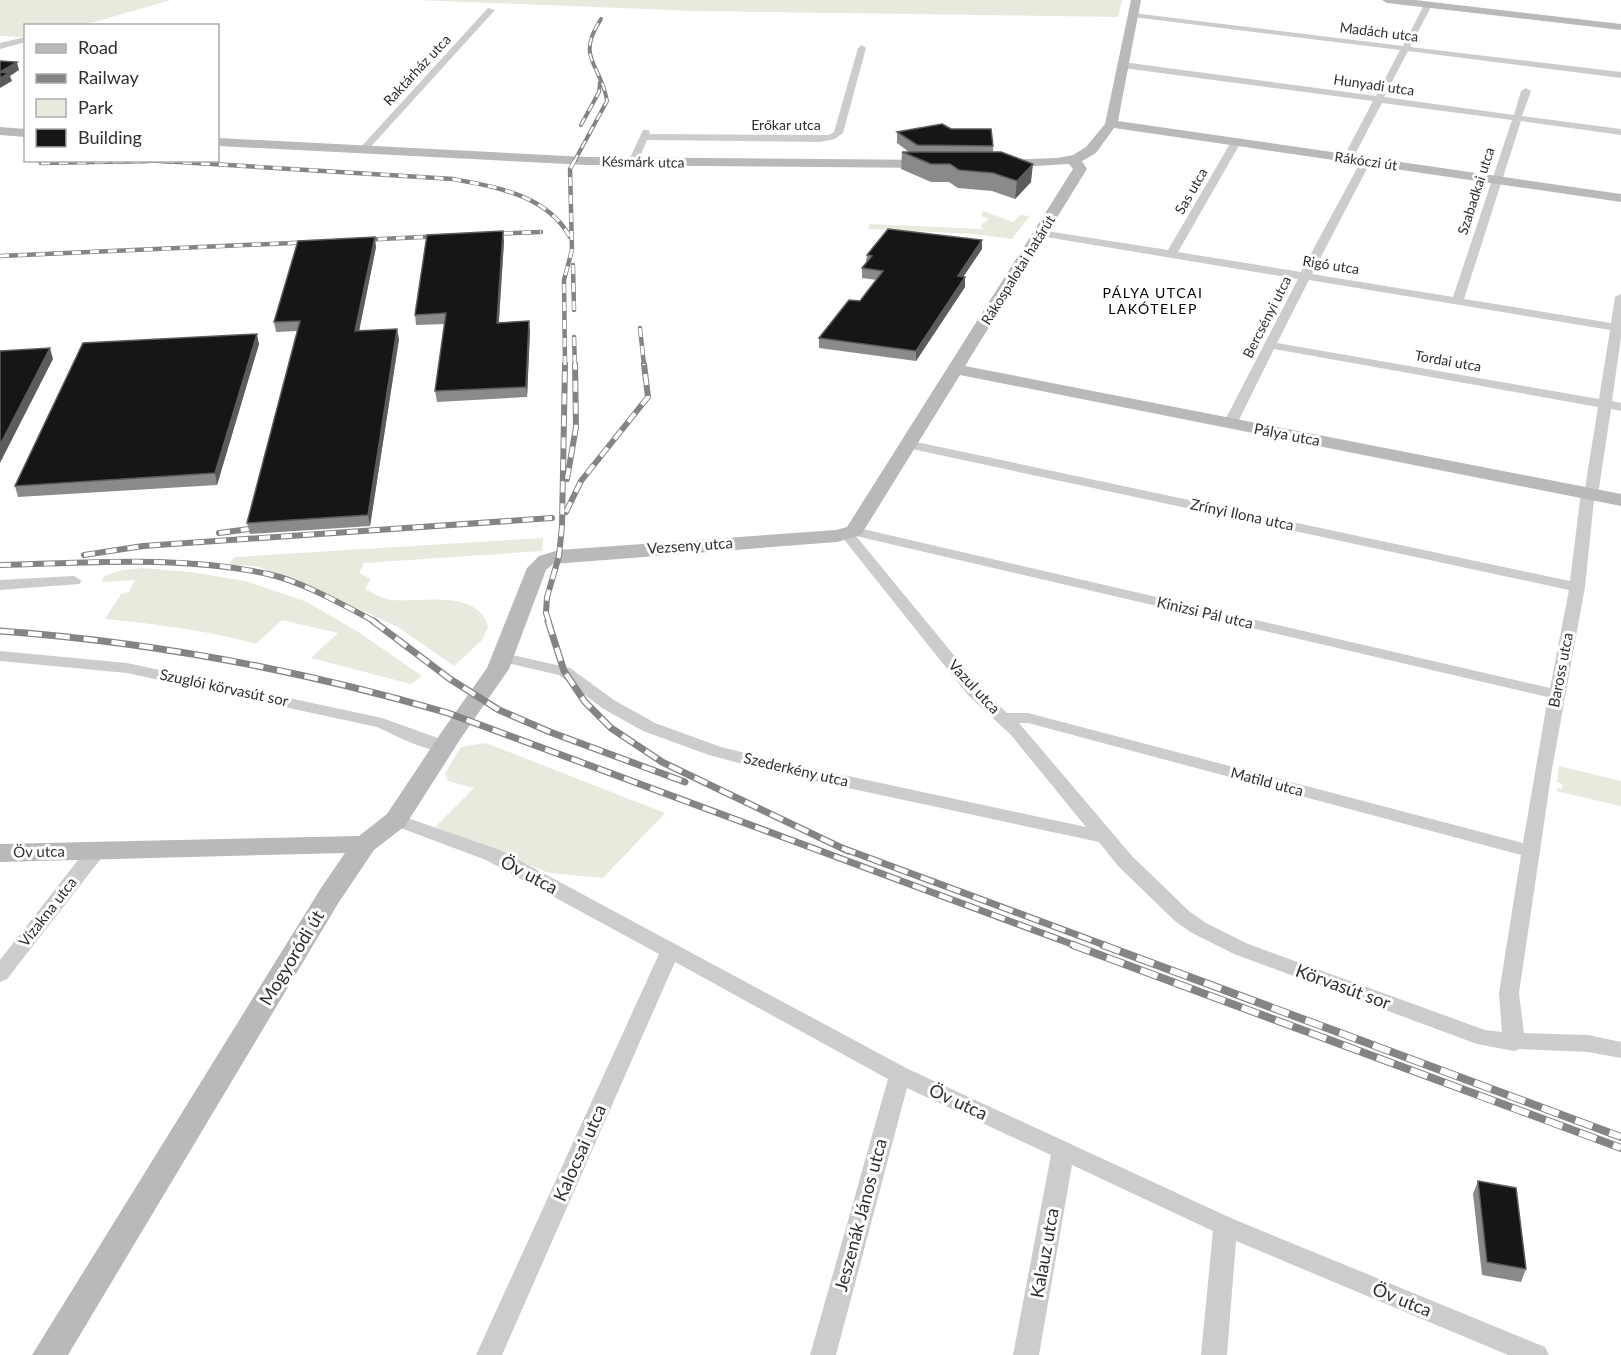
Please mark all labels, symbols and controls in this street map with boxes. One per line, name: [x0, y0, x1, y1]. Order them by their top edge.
street label: Madách utca: [1339, 18, 1419, 45]
legend: [24, 24, 219, 162]
street label: Raktárház utca: [379, 31, 454, 109]
text: Road: [78, 36, 118, 58]
text: Railway: [78, 66, 139, 88]
street label: Hunyadi utca: [1333, 70, 1416, 99]
text: Park: [78, 96, 114, 118]
street label: Erőkar utca: [751, 116, 821, 133]
text: Building: [78, 126, 142, 148]
street label: Szabadkai utca: [1453, 145, 1498, 237]
street label: Rákóczi út: [1334, 148, 1398, 173]
street label: Késmárk utca: [601, 152, 685, 171]
street label: Sas utca: [1171, 165, 1211, 217]
street label: Rákospalotai határút: [977, 212, 1058, 328]
street label: Rigó utca: [1302, 252, 1361, 277]
street label: Bercsényi utca: [1239, 273, 1294, 361]
district label: PÁLYA UTCAI LAKÓTELEP: [1103, 284, 1203, 317]
street label: Tordai utca: [1413, 346, 1483, 375]
street label: Pálya utca: [1253, 419, 1322, 449]
street label: Zrínyi Ilona utca: [1189, 494, 1296, 534]
street label: Vezseny utca: [646, 533, 733, 557]
street label: Kinizsi Pál utca: [1155, 592, 1255, 632]
street label: Baross utca: [1544, 631, 1576, 709]
street label: Vazul utca: [945, 656, 1004, 717]
street label: Szuglói körvasút sor: [158, 665, 291, 710]
street label: Szederkény utca: [742, 748, 850, 790]
street label: Matild utca: [1229, 763, 1306, 799]
street label: Öv utca: [13, 842, 65, 860]
street label: Öv utca: [497, 850, 562, 898]
street label: Vízakna utca: [14, 873, 80, 950]
street label: Mogyoródi út: [254, 905, 328, 1009]
street label: Körvasút sor: [1293, 959, 1394, 1014]
street label: Öv utca: [926, 1078, 991, 1124]
street label: Kalocsai utca: [548, 1101, 610, 1204]
street label: Jeszenák János utca: [829, 1136, 891, 1293]
street label: Kalauz utca: [1025, 1206, 1063, 1299]
street label: Öv utca: [1370, 1277, 1435, 1321]

